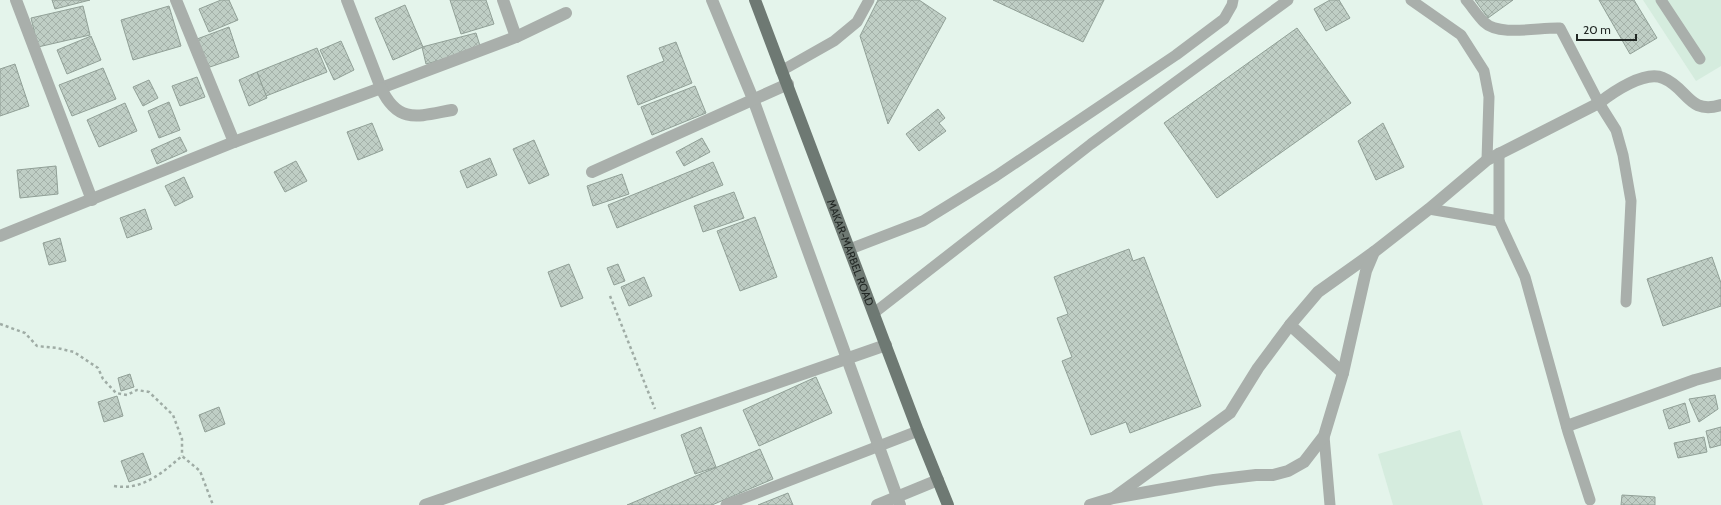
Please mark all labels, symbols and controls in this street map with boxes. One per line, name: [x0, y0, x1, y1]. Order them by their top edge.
scale bar: [1577, 16, 1636, 42]
text: 20 m: [1583, 22, 1611, 37]
street label: MAKAR-MARBEL ROAD: [824, 197, 877, 308]

